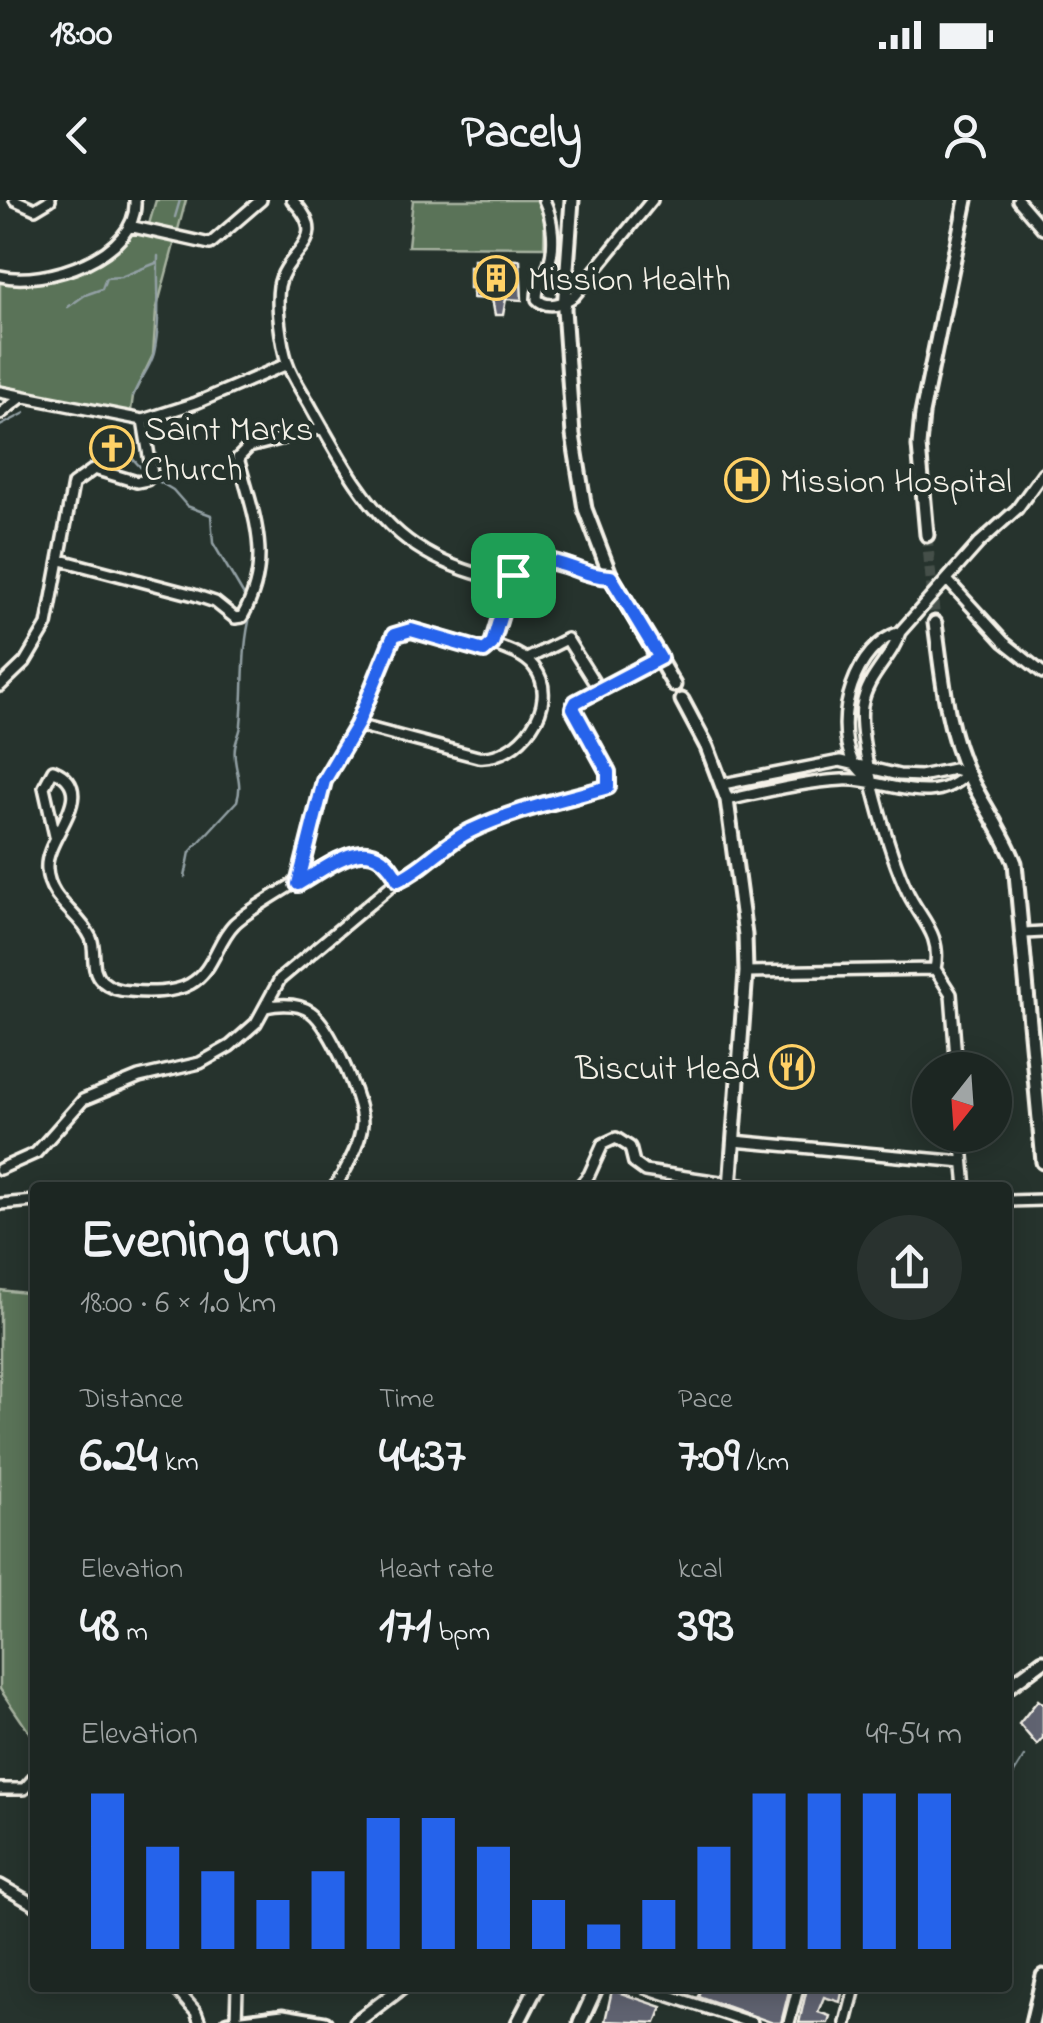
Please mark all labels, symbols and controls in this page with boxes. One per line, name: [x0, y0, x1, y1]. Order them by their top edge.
text: 18:00: [50, 7, 112, 63]
text: Pacely: [461, 102, 582, 168]
icon: back: [50, 108, 105, 163]
icon: person: [938, 108, 993, 163]
building icon: Mission Health: [473, 255, 519, 301]
place label: Mission Health: [528, 256, 731, 307]
place label: Saint Marks Church: [144, 406, 314, 497]
church icon: Saint Marks Church: [89, 425, 135, 471]
hospital icon: Mission Hospital: [724, 457, 770, 503]
place label: Mission Hospital: [780, 458, 1012, 509]
pin: [471, 533, 556, 618]
icon: arrive: [486, 548, 541, 603]
restaurant icon: Biscuit Head: [769, 1044, 815, 1090]
place label: Biscuit Head: [574, 1045, 760, 1096]
north arrow: [912, 1052, 1012, 1152]
map controls: [912, 1052, 1012, 1152]
text: Evening run: [80, 1203, 339, 1283]
button: share: [857, 1215, 962, 1320]
text: 18:00 · 6 × 1.0 km: [80, 1281, 276, 1328]
text: Distance: [80, 1380, 183, 1421]
text: Time: [379, 1380, 434, 1421]
text: Pace: [678, 1380, 733, 1421]
text: 6.24: [80, 1421, 158, 1494]
text: 44:37: [379, 1421, 466, 1494]
text: 7:09: [678, 1421, 740, 1494]
text: km: [158, 1443, 199, 1484]
text: /km: [740, 1443, 789, 1484]
text: Elevation: [80, 1550, 183, 1591]
text: Heart rate: [379, 1550, 494, 1591]
text: kcal: [678, 1550, 723, 1591]
text: 48: [80, 1591, 119, 1664]
text: 171: [379, 1591, 431, 1664]
text: 393: [678, 1591, 734, 1664]
text: m: [119, 1613, 148, 1654]
text: bpm: [431, 1613, 490, 1654]
text: Elevation: [80, 1712, 198, 1759]
text: 49–54 m: [866, 1712, 962, 1759]

